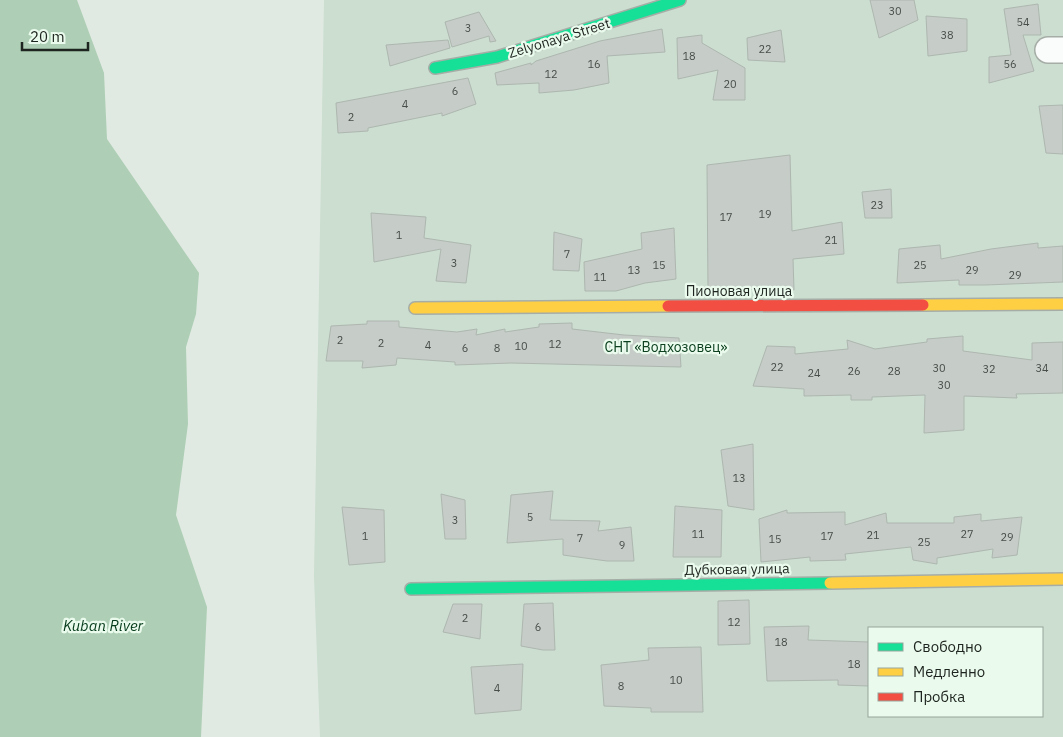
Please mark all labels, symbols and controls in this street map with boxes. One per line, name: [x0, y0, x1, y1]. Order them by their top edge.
house number: 30: [888, 4, 902, 18]
street label: Zelyonaya Street: [506, 14, 612, 62]
house number: 54: [1016, 15, 1030, 29]
scale bar: [22, 20, 89, 52]
house number: 3: [465, 21, 471, 35]
text: 20 m: [30, 27, 65, 46]
house number: 38: [940, 28, 954, 42]
house number: 22: [758, 42, 772, 56]
house number: 18: [682, 49, 696, 63]
house number: 16: [587, 57, 601, 71]
house number: 56: [1003, 57, 1017, 71]
house number: 12: [544, 67, 558, 81]
house number: 20: [723, 77, 737, 91]
house number: 6: [452, 84, 458, 98]
house number: 4: [402, 97, 409, 111]
house number: 2: [348, 110, 354, 124]
house number: 23: [870, 198, 884, 212]
house number: 19: [758, 207, 772, 221]
house number: 17: [719, 210, 733, 224]
house number: 1: [396, 228, 403, 242]
house number: 21: [824, 233, 838, 247]
house number: 7: [564, 247, 570, 261]
house number: 3: [451, 256, 457, 270]
house number: 15: [652, 258, 666, 272]
house number: 25: [913, 258, 927, 272]
house number: 13: [627, 263, 641, 277]
house number: 29: [965, 263, 979, 277]
house number: 29: [1008, 268, 1022, 282]
house number: 11: [593, 270, 607, 284]
street label: Пионовая улица: [686, 282, 793, 300]
house number: 2: [337, 333, 343, 347]
house number: 2: [378, 336, 384, 350]
house number: 12: [548, 337, 562, 351]
house number: 4: [425, 338, 432, 352]
park label: СНТ «Водхозовец»: [604, 338, 728, 356]
house number: 10: [514, 339, 528, 353]
house number: 6: [462, 341, 468, 355]
house number: 8: [494, 341, 500, 355]
house number: 22: [770, 360, 784, 374]
house number: 30: [932, 361, 946, 375]
house number: 34: [1035, 361, 1049, 375]
house number: 32: [982, 362, 996, 376]
house number: 26: [847, 364, 861, 378]
house number: 28: [887, 364, 901, 378]
house number: 24: [807, 366, 821, 380]
house number: 30: [937, 378, 951, 392]
house number: 13: [732, 471, 746, 485]
house number: 5: [527, 510, 533, 524]
house number: 3: [452, 513, 458, 527]
house number: 11: [691, 527, 705, 541]
house number: 27: [960, 527, 974, 541]
house number: 21: [866, 528, 880, 542]
house number: 1: [362, 529, 369, 543]
house number: 17: [820, 529, 834, 543]
house number: 29: [1000, 530, 1014, 544]
house number: 7: [577, 531, 583, 545]
house number: 15: [768, 532, 782, 546]
house number: 25: [917, 535, 931, 549]
house number: 9: [619, 538, 625, 552]
street label: Дубковая улица: [684, 559, 790, 579]
house number: 2: [462, 611, 468, 625]
house number: 12: [727, 615, 741, 629]
water label: Kuban River: [63, 616, 144, 635]
house number: 6: [535, 620, 541, 634]
legend: [868, 627, 1043, 717]
house number: 18: [774, 635, 788, 649]
text: Свободно: [913, 637, 982, 656]
house number: 18: [847, 657, 861, 671]
text: Медленно: [913, 662, 985, 681]
house number: 10: [669, 673, 683, 687]
house number: 8: [618, 679, 624, 693]
house number: 4: [494, 681, 501, 695]
text: Пробка: [913, 687, 965, 706]

